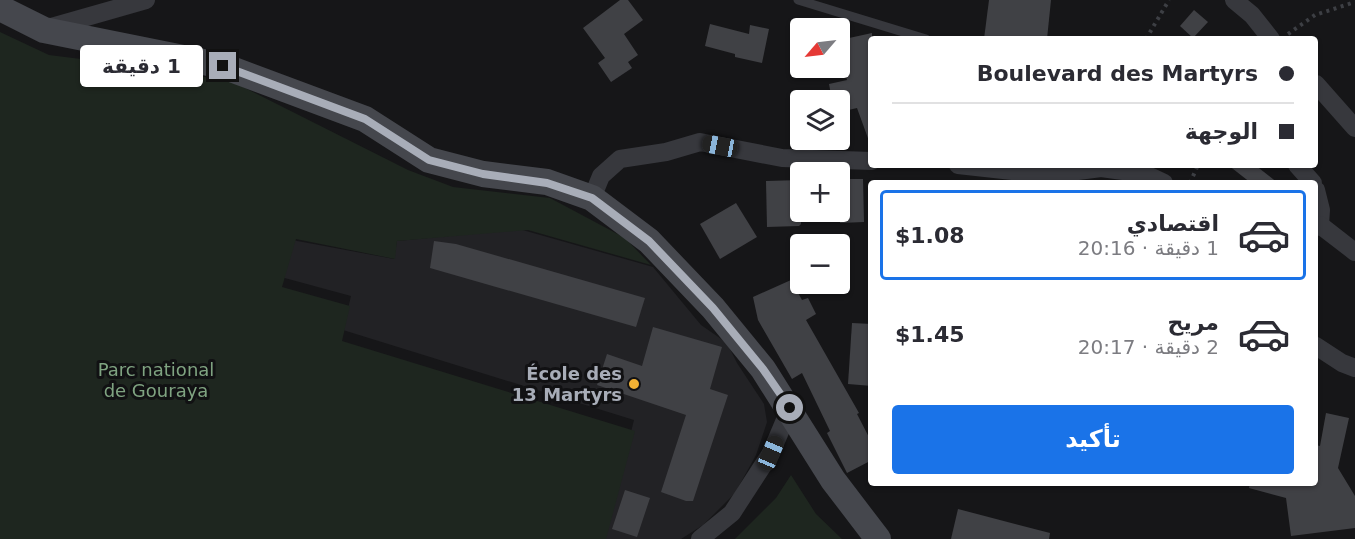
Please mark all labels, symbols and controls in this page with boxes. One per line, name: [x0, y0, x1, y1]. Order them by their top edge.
north arrow: [790, 18, 850, 78]
map controls: [790, 18, 850, 294]
callout: 1 دقيقة: [79, 45, 202, 87]
route end: [209, 52, 236, 79]
text: 1 دقيقة: [102, 54, 181, 78]
text: Boulevard des Martyrs: [977, 61, 1258, 86]
button: layers: [790, 90, 850, 150]
text: الوجهة: [1185, 119, 1258, 144]
car: [701, 134, 739, 158]
button: +: [790, 162, 850, 222]
icon: car: [1237, 208, 1291, 262]
text: اقتصادي: [1127, 211, 1219, 236]
text: $1.08: [895, 223, 965, 248]
button: −: [790, 234, 850, 294]
text: 1 دقيقة · 20:16: [1078, 236, 1219, 260]
icon: car: [1237, 307, 1291, 361]
text: مريح: [1168, 310, 1219, 335]
text: $1.45: [895, 322, 965, 347]
text: 2 دقيقة · 20:17: [1078, 335, 1219, 359]
park label: Parc national de Gouraya: [98, 359, 214, 401]
place label: École des 13 Martyrs: [512, 363, 622, 405]
marker: École des 13 Martyrs: [627, 377, 641, 391]
route start: [776, 394, 803, 421]
button: تأكيد: [892, 405, 1294, 474]
car: [756, 433, 786, 473]

